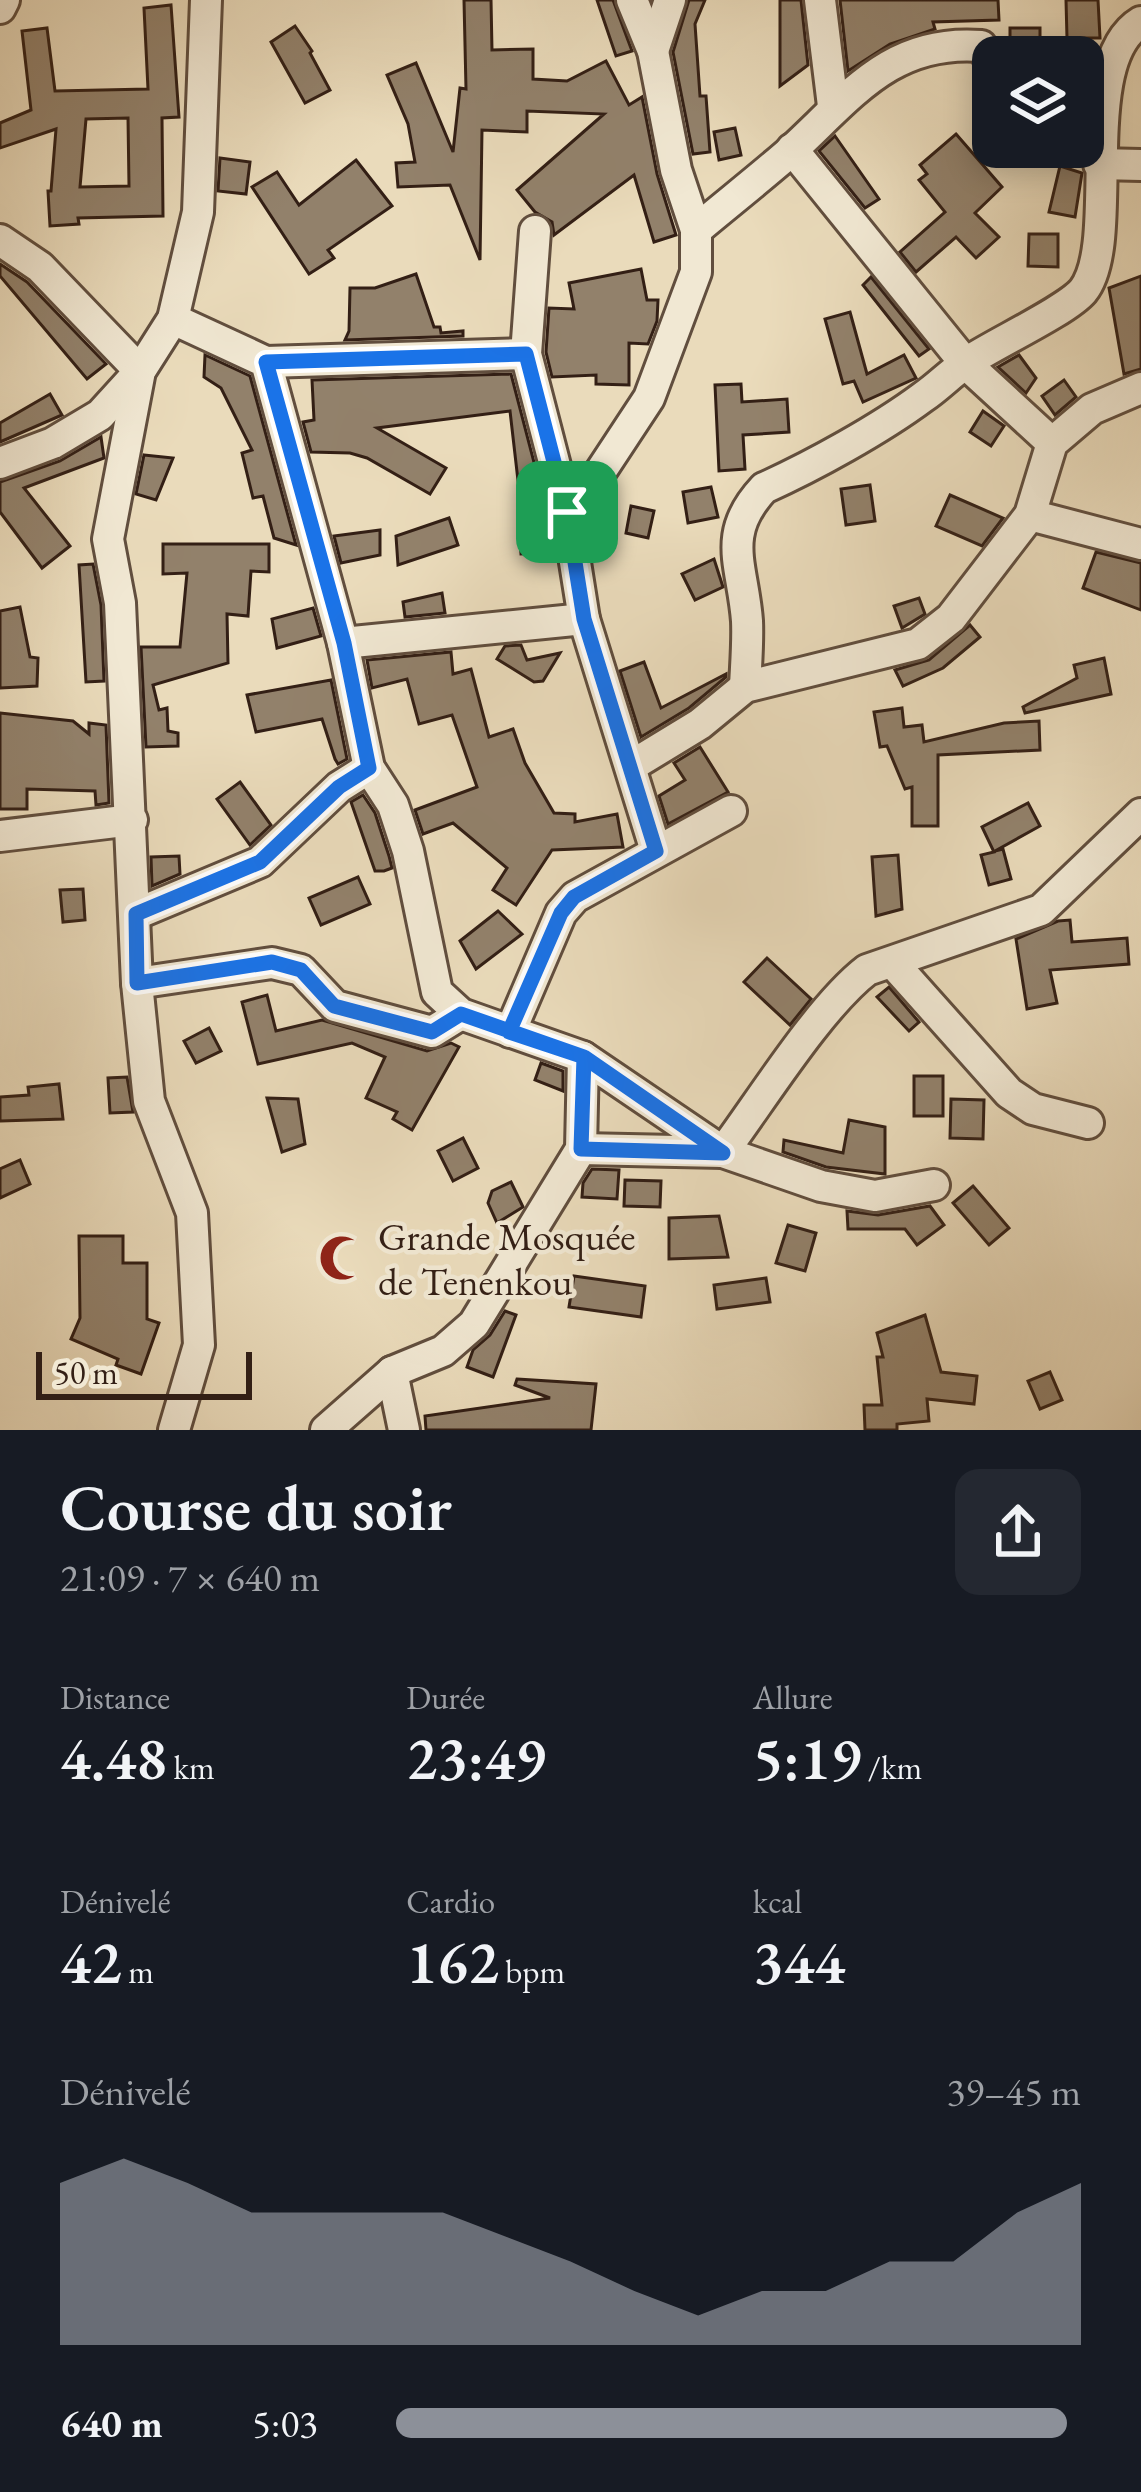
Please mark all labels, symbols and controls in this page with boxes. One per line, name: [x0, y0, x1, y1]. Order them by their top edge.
map controls: [972, 36, 1104, 168]
button: layers: [972, 36, 1104, 168]
pin: [516, 461, 618, 563]
icon: arrive: [534, 479, 600, 545]
place label: Grande Mosquée de Tenenkou: [378, 1211, 636, 1307]
mosque icon: Grande Mosquée de Tenenkou: [317, 1233, 367, 1283]
scale bar: [36, 1346, 252, 1399]
text: 50 m: [54, 1351, 118, 1394]
text: Course du soir: [60, 1464, 452, 1550]
button: share: [955, 1469, 1081, 1595]
text: 21:09 · 7 × 640 m: [60, 1552, 320, 1603]
text: Distance: [60, 1676, 170, 1719]
text: Durée: [406, 1676, 485, 1719]
text: Allure: [753, 1676, 833, 1719]
text: 4.48: [60, 1719, 167, 1797]
text: 23:49: [406, 1719, 546, 1797]
text: 5:19: [753, 1719, 861, 1797]
text: km: [167, 1746, 215, 1789]
text: /km: [861, 1746, 922, 1789]
text: Dénivelé: [60, 1880, 171, 1923]
text: Cardio: [406, 1880, 495, 1923]
text: kcal: [753, 1880, 802, 1923]
text: 42: [60, 1923, 122, 2001]
text: 162: [406, 1923, 499, 2001]
text: 344: [753, 1923, 845, 2001]
text: m: [122, 1950, 154, 1993]
text: bpm: [499, 1950, 565, 1993]
text: Dénivelé: [60, 2066, 191, 2117]
text: 39–45 m: [947, 2066, 1081, 2117]
text: 640 m: [60, 2398, 163, 2449]
text: 5:03: [252, 2398, 318, 2449]

